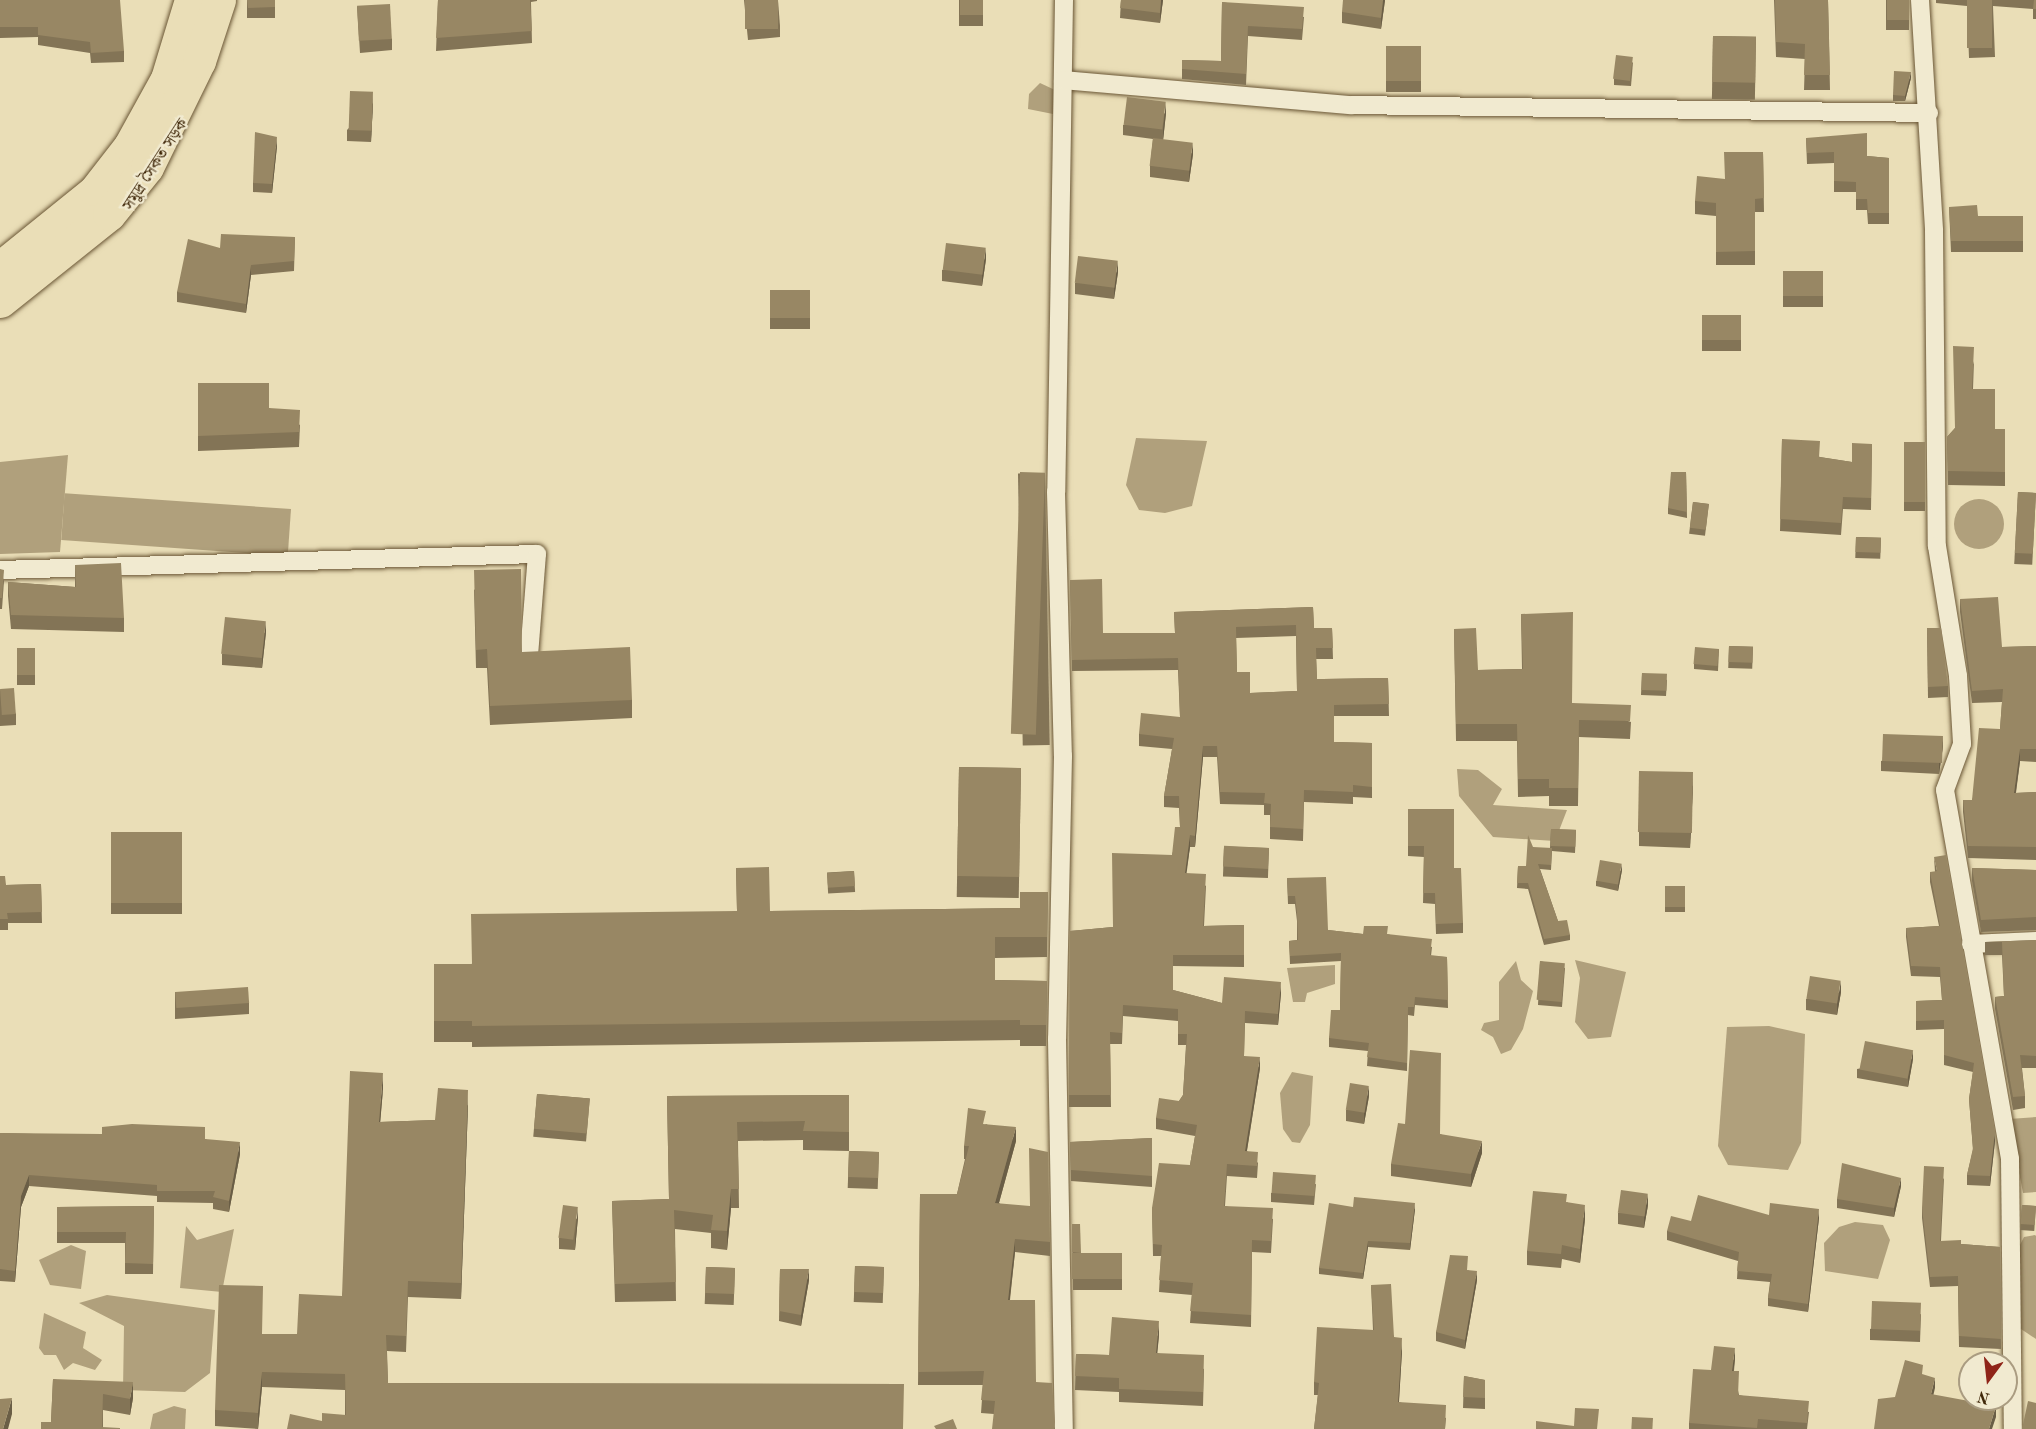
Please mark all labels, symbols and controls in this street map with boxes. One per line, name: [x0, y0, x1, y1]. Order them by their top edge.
street label: সমুদ্র সৈকত সড়ক: [119, 116, 193, 214]
north arrow: [1958, 1351, 2018, 1411]
text: N: [1976, 1387, 1992, 1406]

